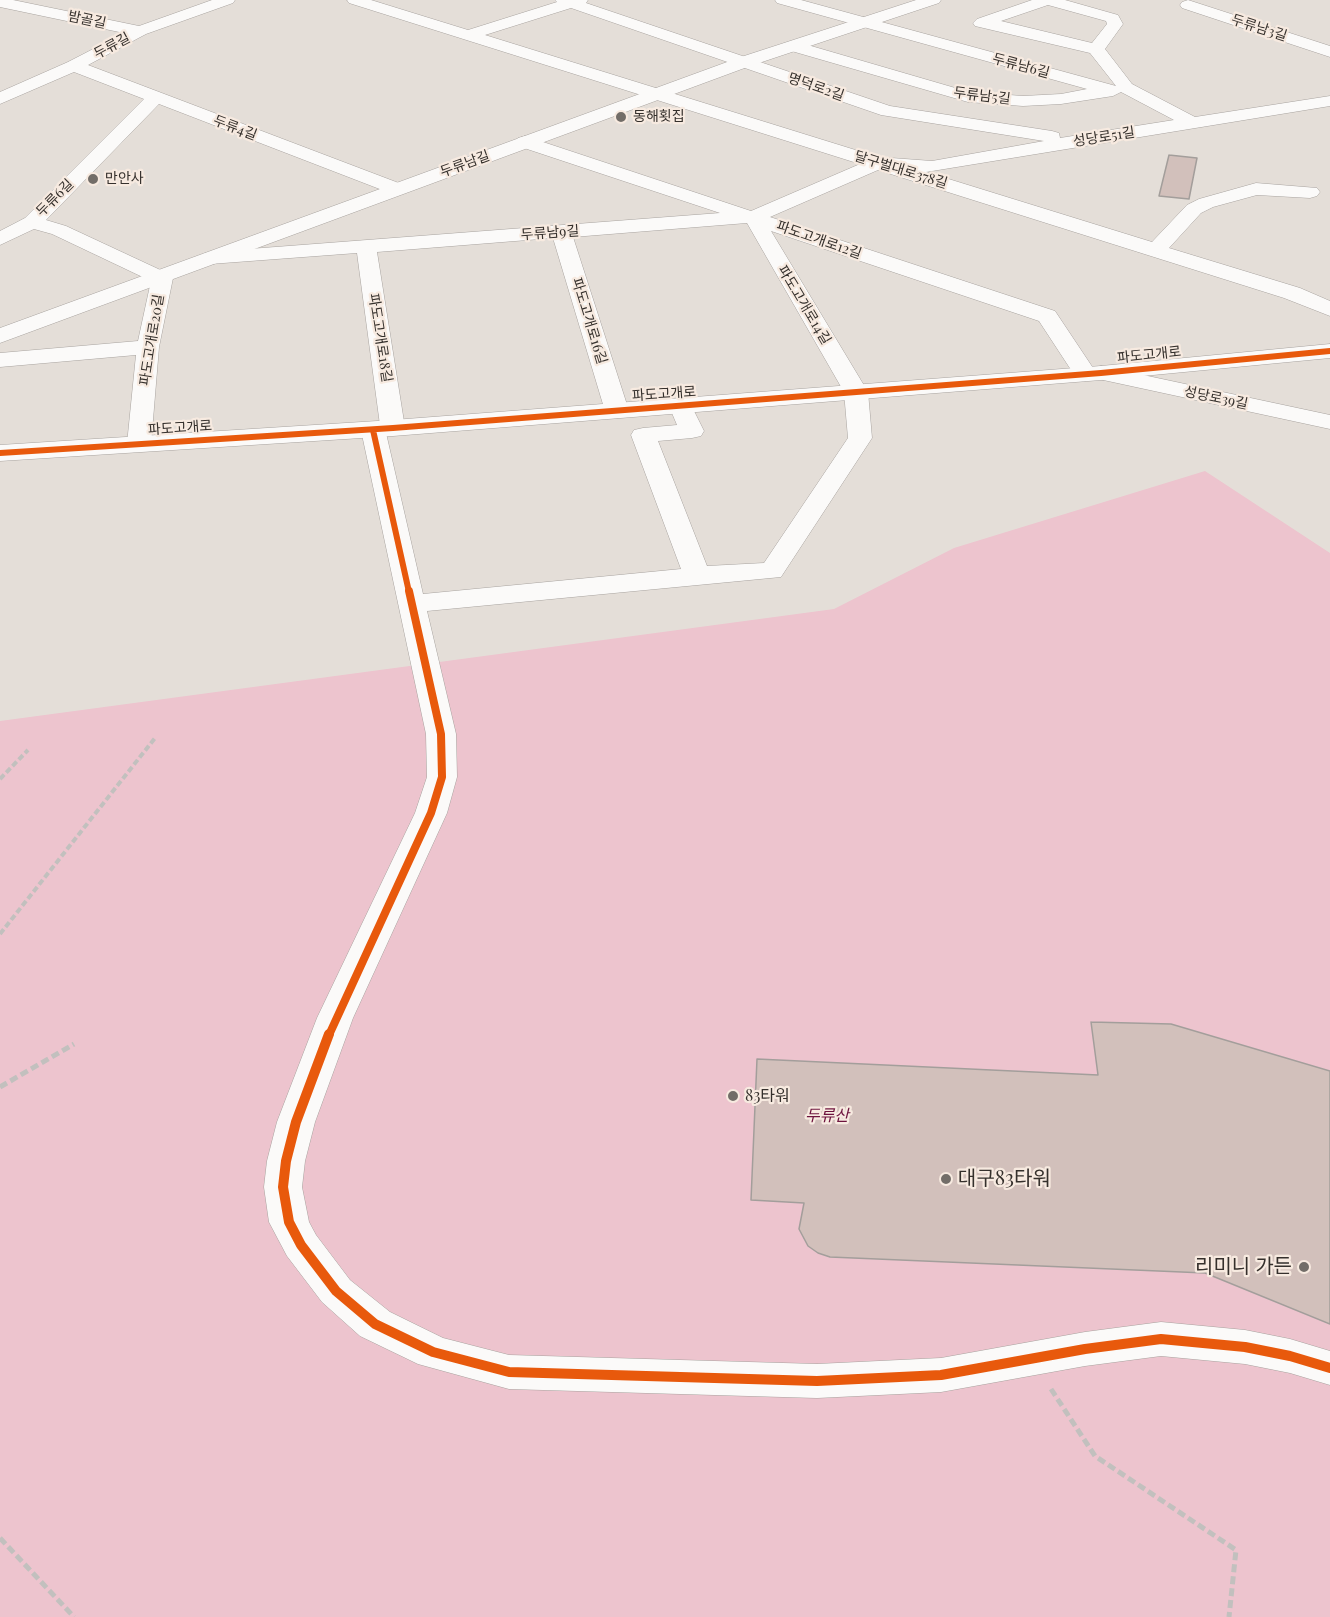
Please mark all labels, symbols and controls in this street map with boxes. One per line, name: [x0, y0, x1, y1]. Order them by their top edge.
street label: 밤골길: [66, 8, 108, 32]
street label: 두류남3길: [1229, 11, 1289, 45]
street label: 두류길: [91, 30, 133, 62]
street label: 두류남6길: [990, 50, 1052, 82]
street label: 명덕로2길: [786, 70, 846, 104]
street label: 두류남5길: [953, 84, 1011, 108]
place label: 동해횟집: [633, 109, 685, 125]
marker: 동해횟집: [614, 110, 628, 124]
street label: 두류4길: [211, 112, 259, 144]
street label: 성당로51길: [1072, 124, 1136, 150]
street label: 두류남길: [438, 147, 492, 181]
street label: 달구벌대로378길: [852, 148, 950, 192]
place label: 만안사: [105, 171, 144, 187]
marker: 만안사: [86, 172, 100, 186]
street label: 두류6길: [33, 176, 77, 220]
street label: 파도고개로12길: [774, 218, 864, 262]
street label: 두류남9길: [520, 223, 580, 243]
street label: 파도고개로14길: [774, 262, 834, 348]
street label: 파도고개로16길: [568, 276, 610, 366]
street label: 파도고개로18길: [365, 292, 395, 384]
street label: 파도고개로20길: [136, 293, 168, 387]
street label: 파도고개로: [1116, 343, 1182, 367]
street label: 파도고개로: [631, 383, 697, 405]
street label: 성당로39길: [1182, 383, 1250, 413]
street label: 파도고개로: [147, 417, 213, 439]
place label: 83타워: [745, 1086, 790, 1106]
marker: 83타워: [726, 1089, 740, 1103]
park label: 두류산: [805, 1106, 849, 1126]
place label: 대구83타워: [958, 1167, 1051, 1191]
marker: 대구83타워: [939, 1172, 953, 1186]
place label: 리미니 가든: [1195, 1255, 1292, 1279]
marker: 리미니 가든: [1297, 1260, 1311, 1274]

